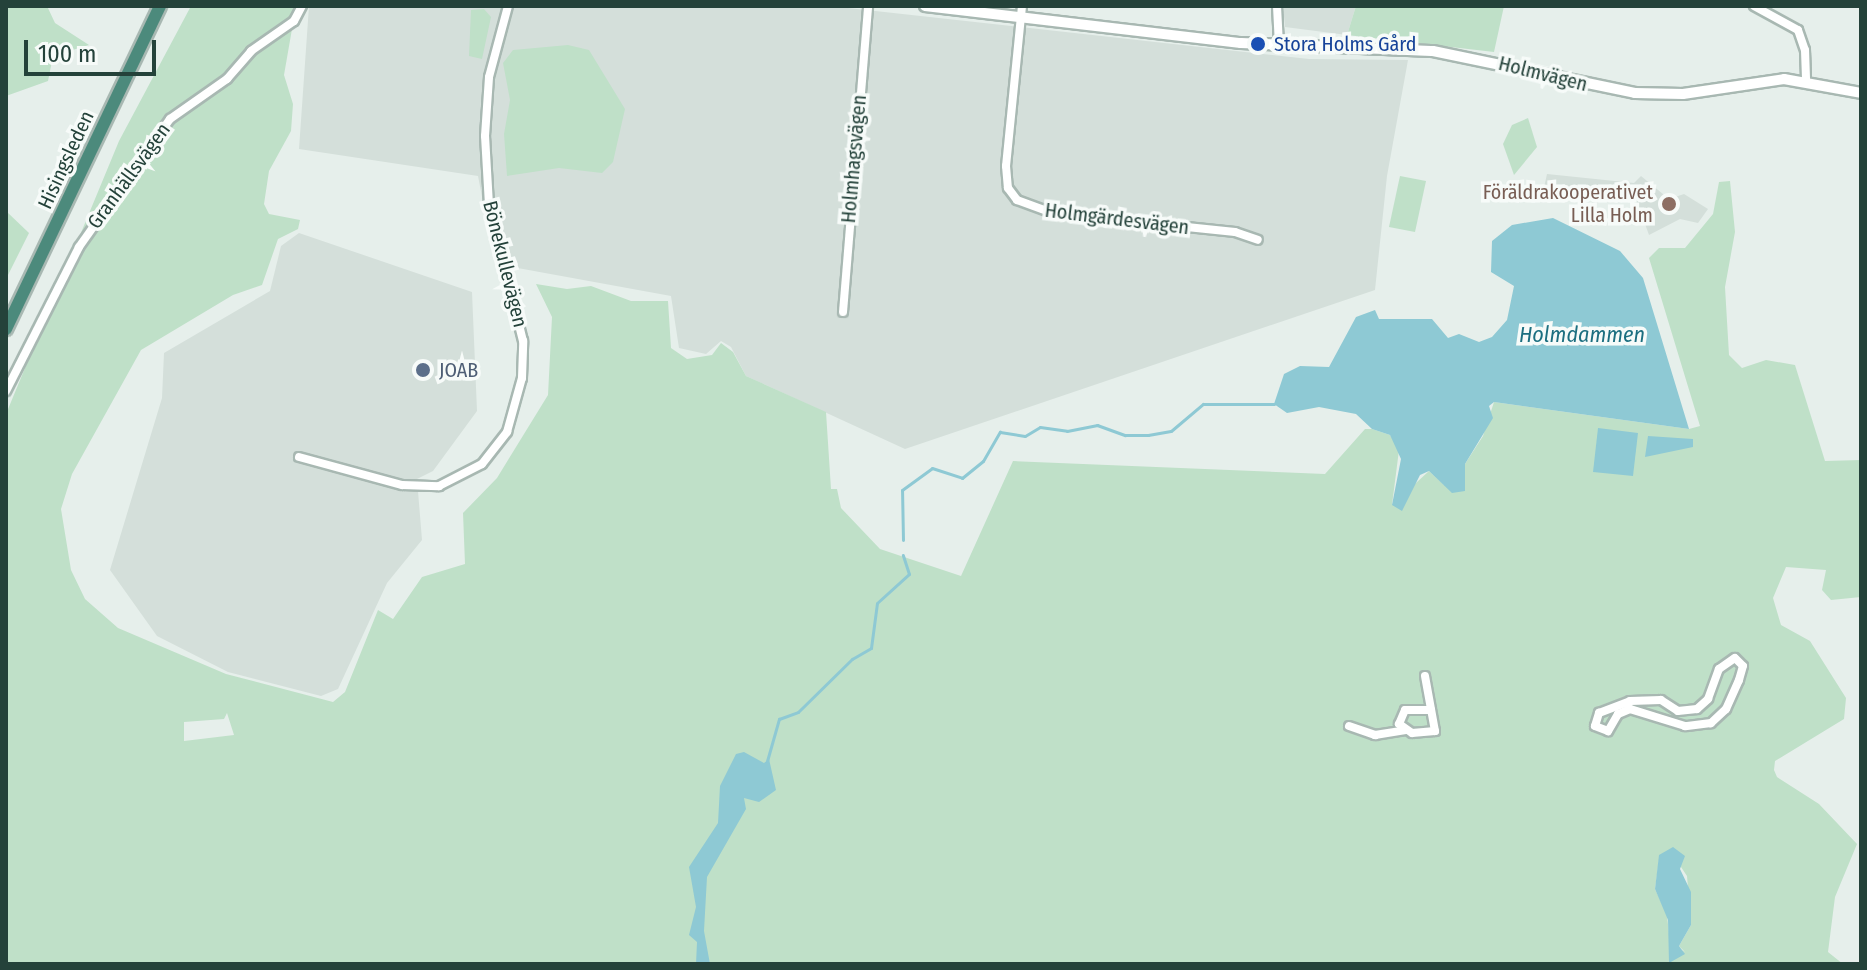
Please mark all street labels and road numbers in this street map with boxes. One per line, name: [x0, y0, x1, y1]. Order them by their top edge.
street label: Holmvägen: [1496, 51, 1590, 97]
street label: Holmhagsvägen: [836, 94, 872, 224]
street label: Hisingsleden: [33, 107, 99, 213]
street label: Granhällsvägen: [83, 118, 175, 234]
street label: Bönekullevägen: [478, 198, 532, 330]
street label: Holmgärdesvägen: [1044, 198, 1190, 240]

